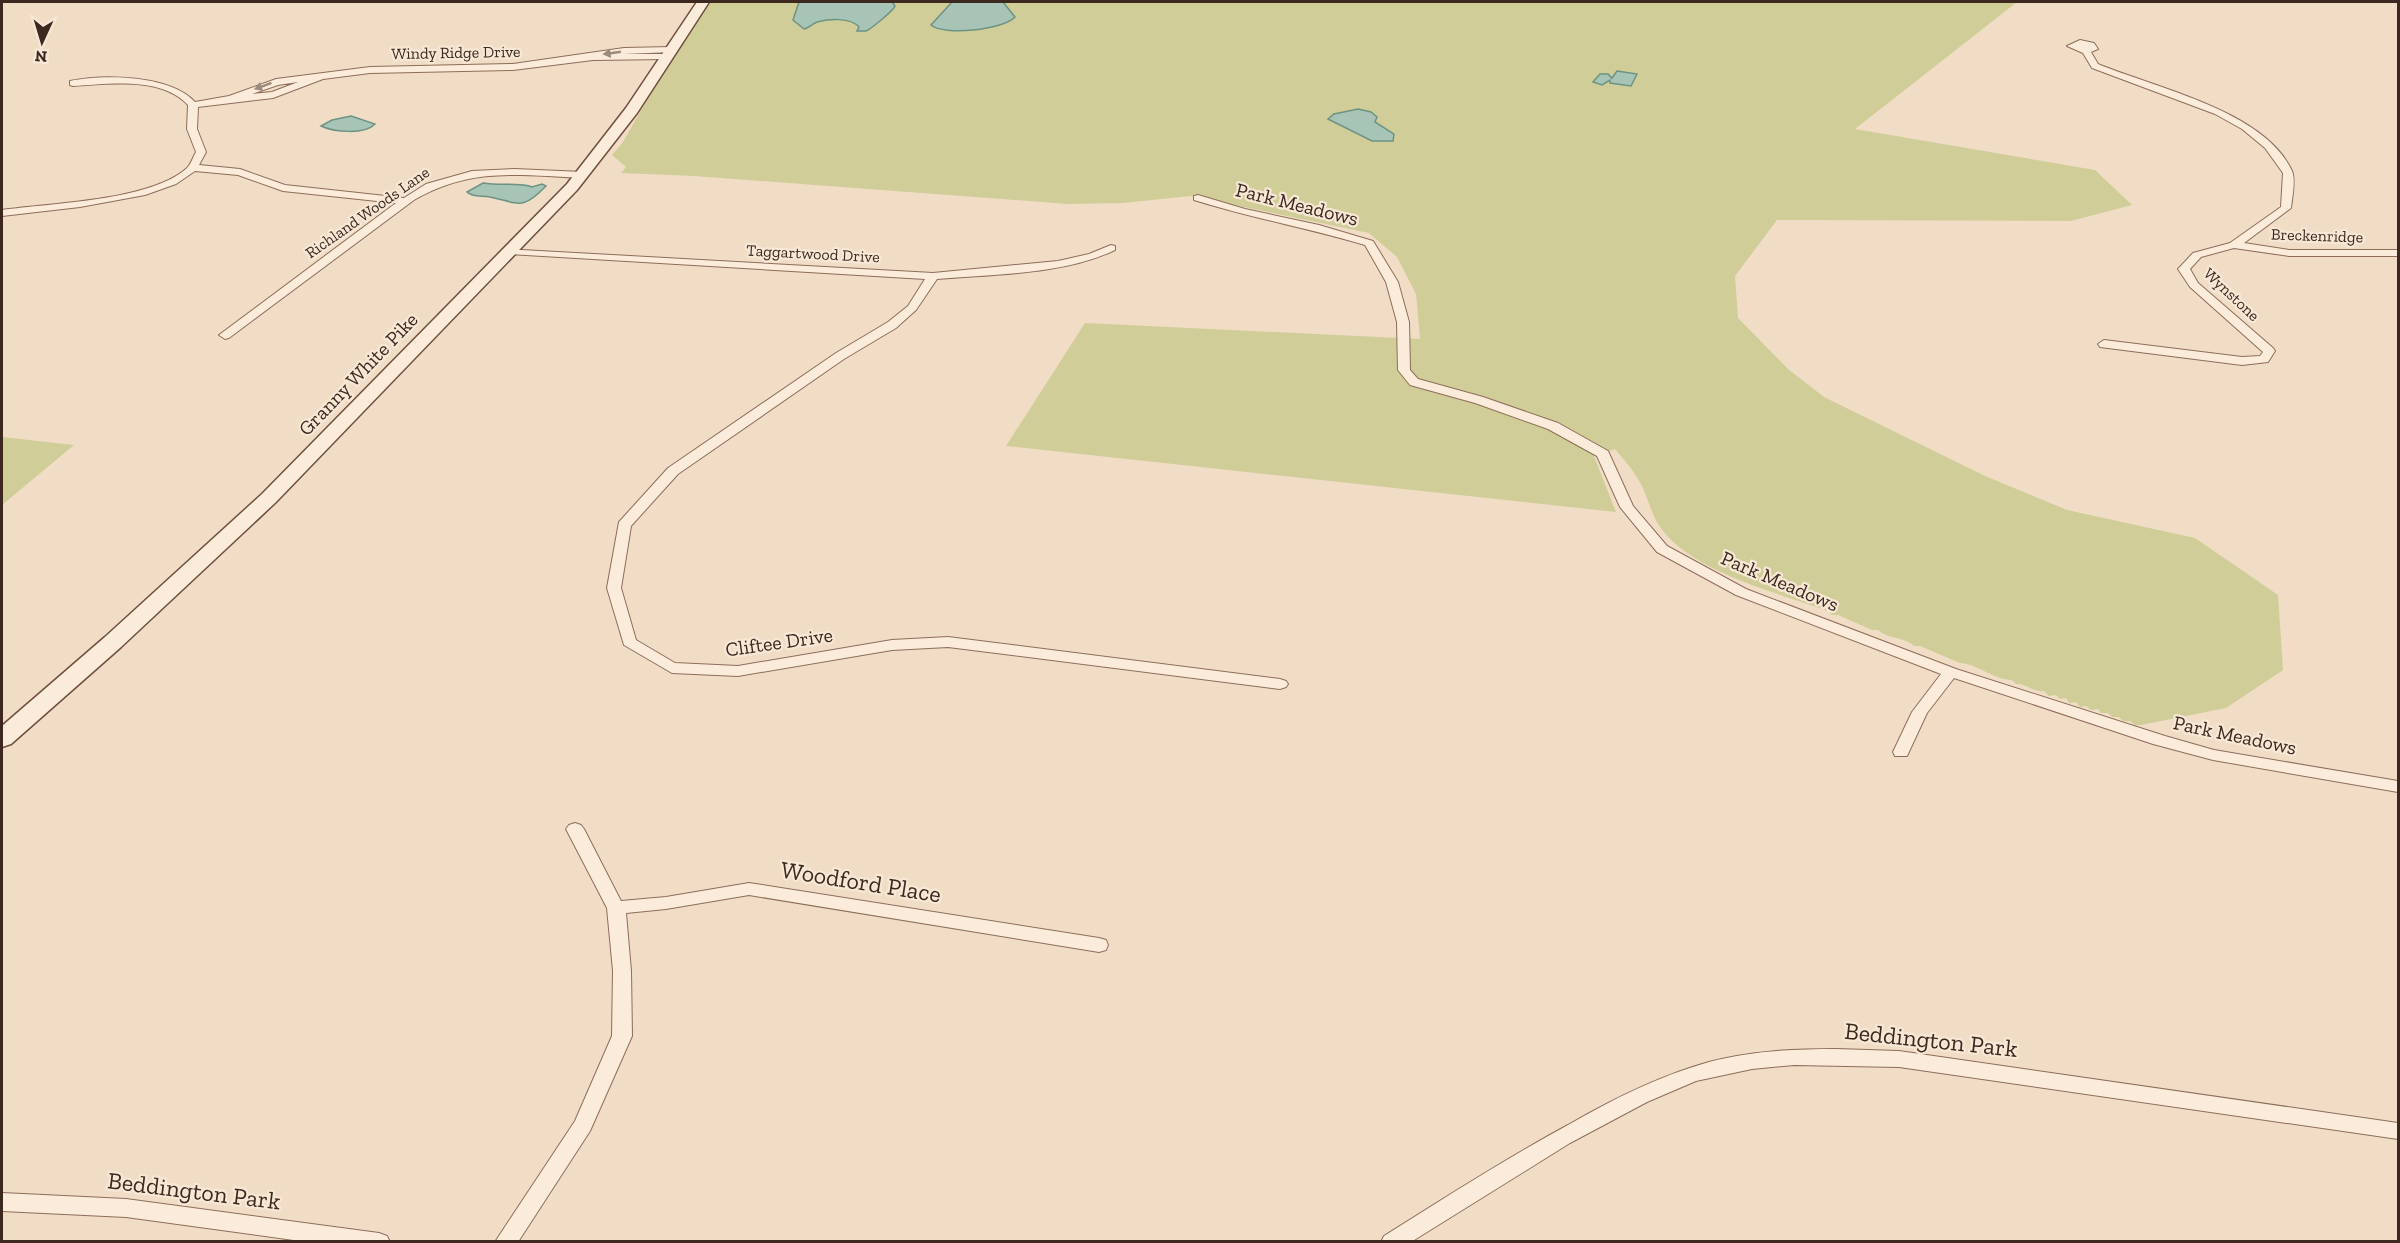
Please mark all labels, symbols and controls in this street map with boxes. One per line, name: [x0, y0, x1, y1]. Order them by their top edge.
north arrow: [12, 12, 72, 72]
street label: Windy Ridge Drive: [391, 42, 521, 63]
text: N: [34, 47, 48, 66]
one-way arrow: [603, 48, 622, 57]
one-way arrow: [254, 81, 272, 91]
street label: Richland Woods Lane: [302, 162, 433, 262]
street label: Park Meadows: [1233, 177, 1361, 231]
street label: Breckenridge: [2271, 224, 2363, 247]
street label: Taggartwood Drive: [746, 241, 880, 266]
street label: Wynstone: [2200, 264, 2264, 325]
street label: Granny White Pike: [293, 308, 423, 440]
street label: Park Meadows: [1718, 545, 1842, 617]
street label: Cliftee Drive: [724, 623, 834, 661]
street label: Park Meadows: [2171, 710, 2299, 760]
street label: Woodford Place: [779, 855, 943, 908]
street label: Beddington Park: [1843, 1016, 2020, 1063]
street label: Beddington Park: [106, 1166, 283, 1216]

